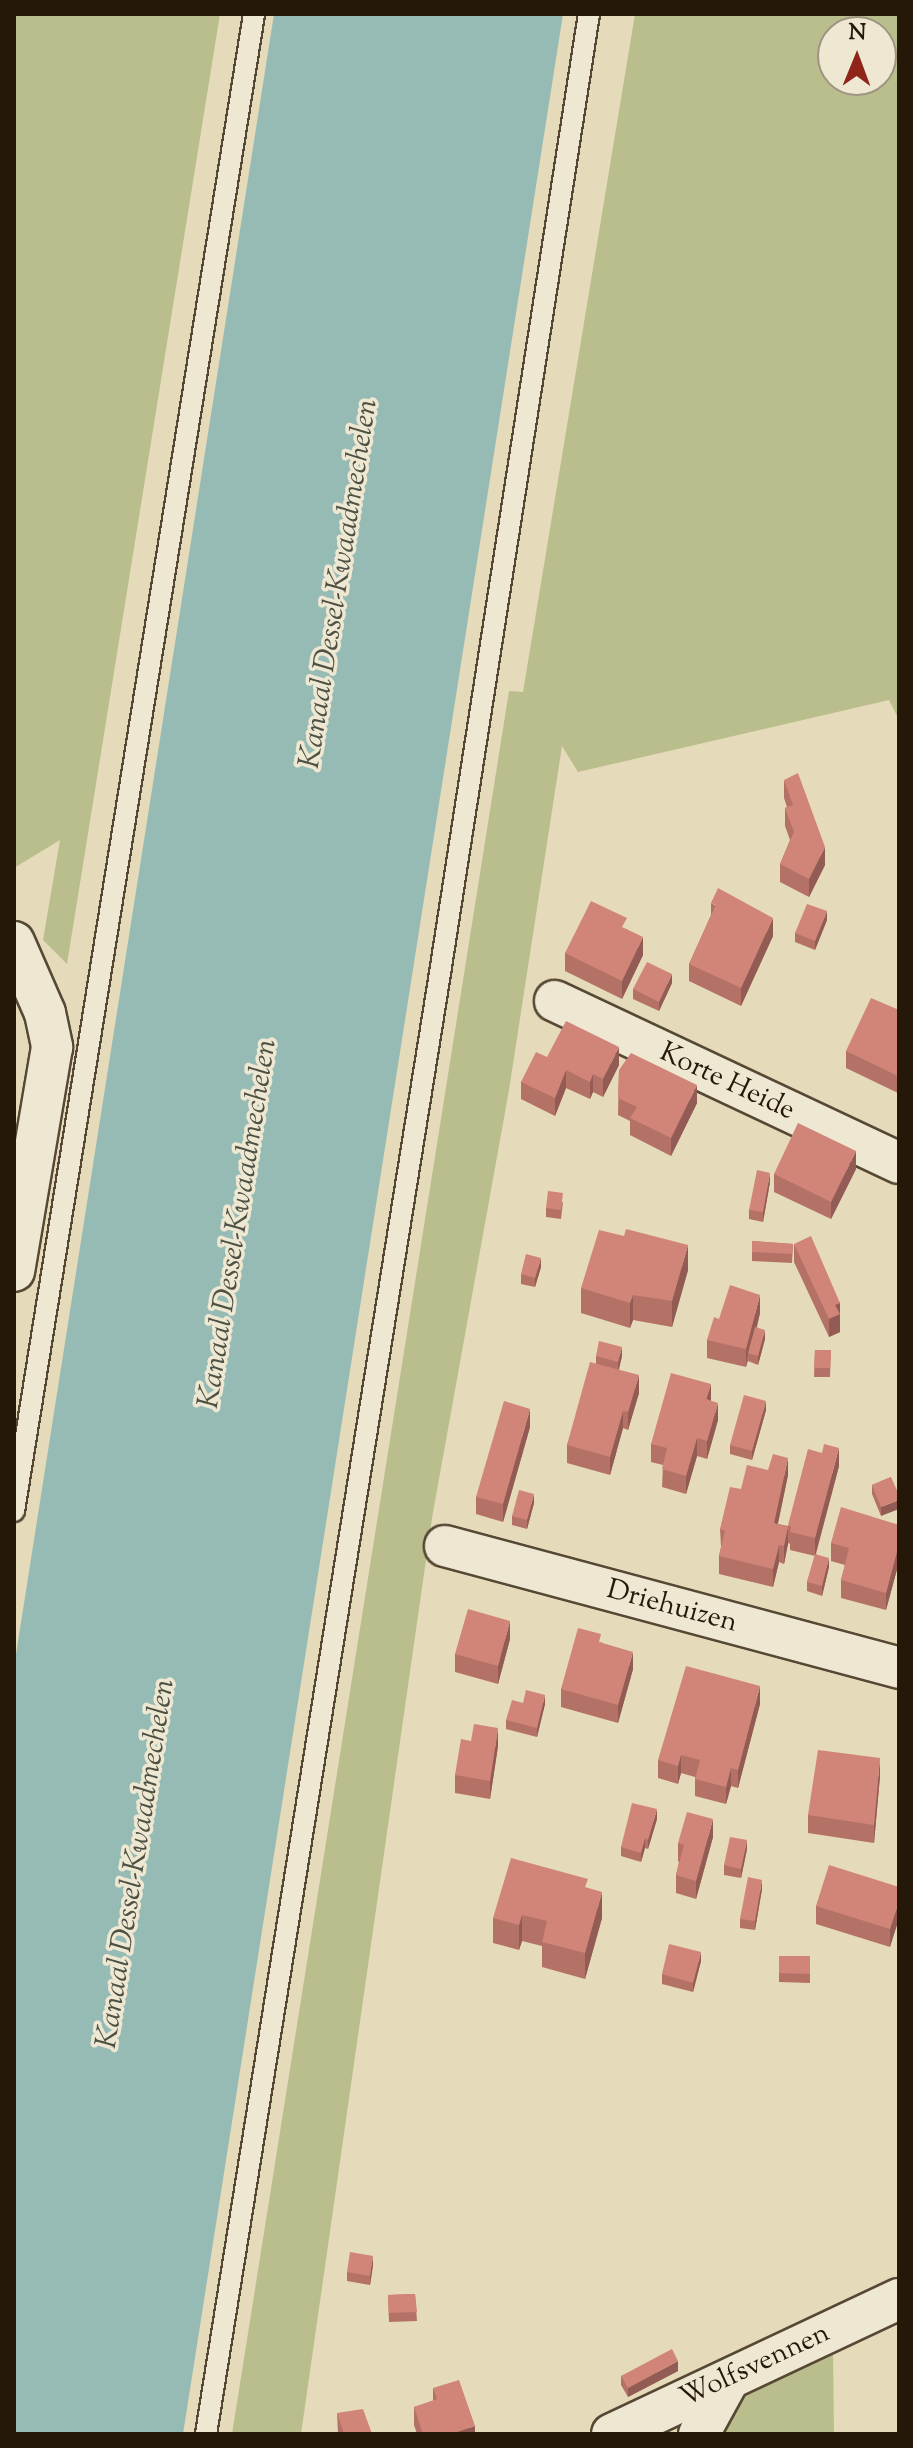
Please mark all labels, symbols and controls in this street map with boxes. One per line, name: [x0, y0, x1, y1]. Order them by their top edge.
north arrow: [817, 16, 897, 96]
text: N: [848, 18, 866, 50]
water label: Kanaal Dessel-Kwaadmechelen: [293, 397, 387, 771]
street label: Korte Heide: [654, 1036, 800, 1128]
water label: Kanaal Dessel-Kwaadmechelen: [192, 1037, 286, 1411]
street label: Driehuizen: [603, 1573, 741, 1641]
water label: Kanaal Dessel-Kwaadmechelen: [90, 1677, 184, 2051]
street label: Wolfsvennen: [675, 2317, 835, 2415]

